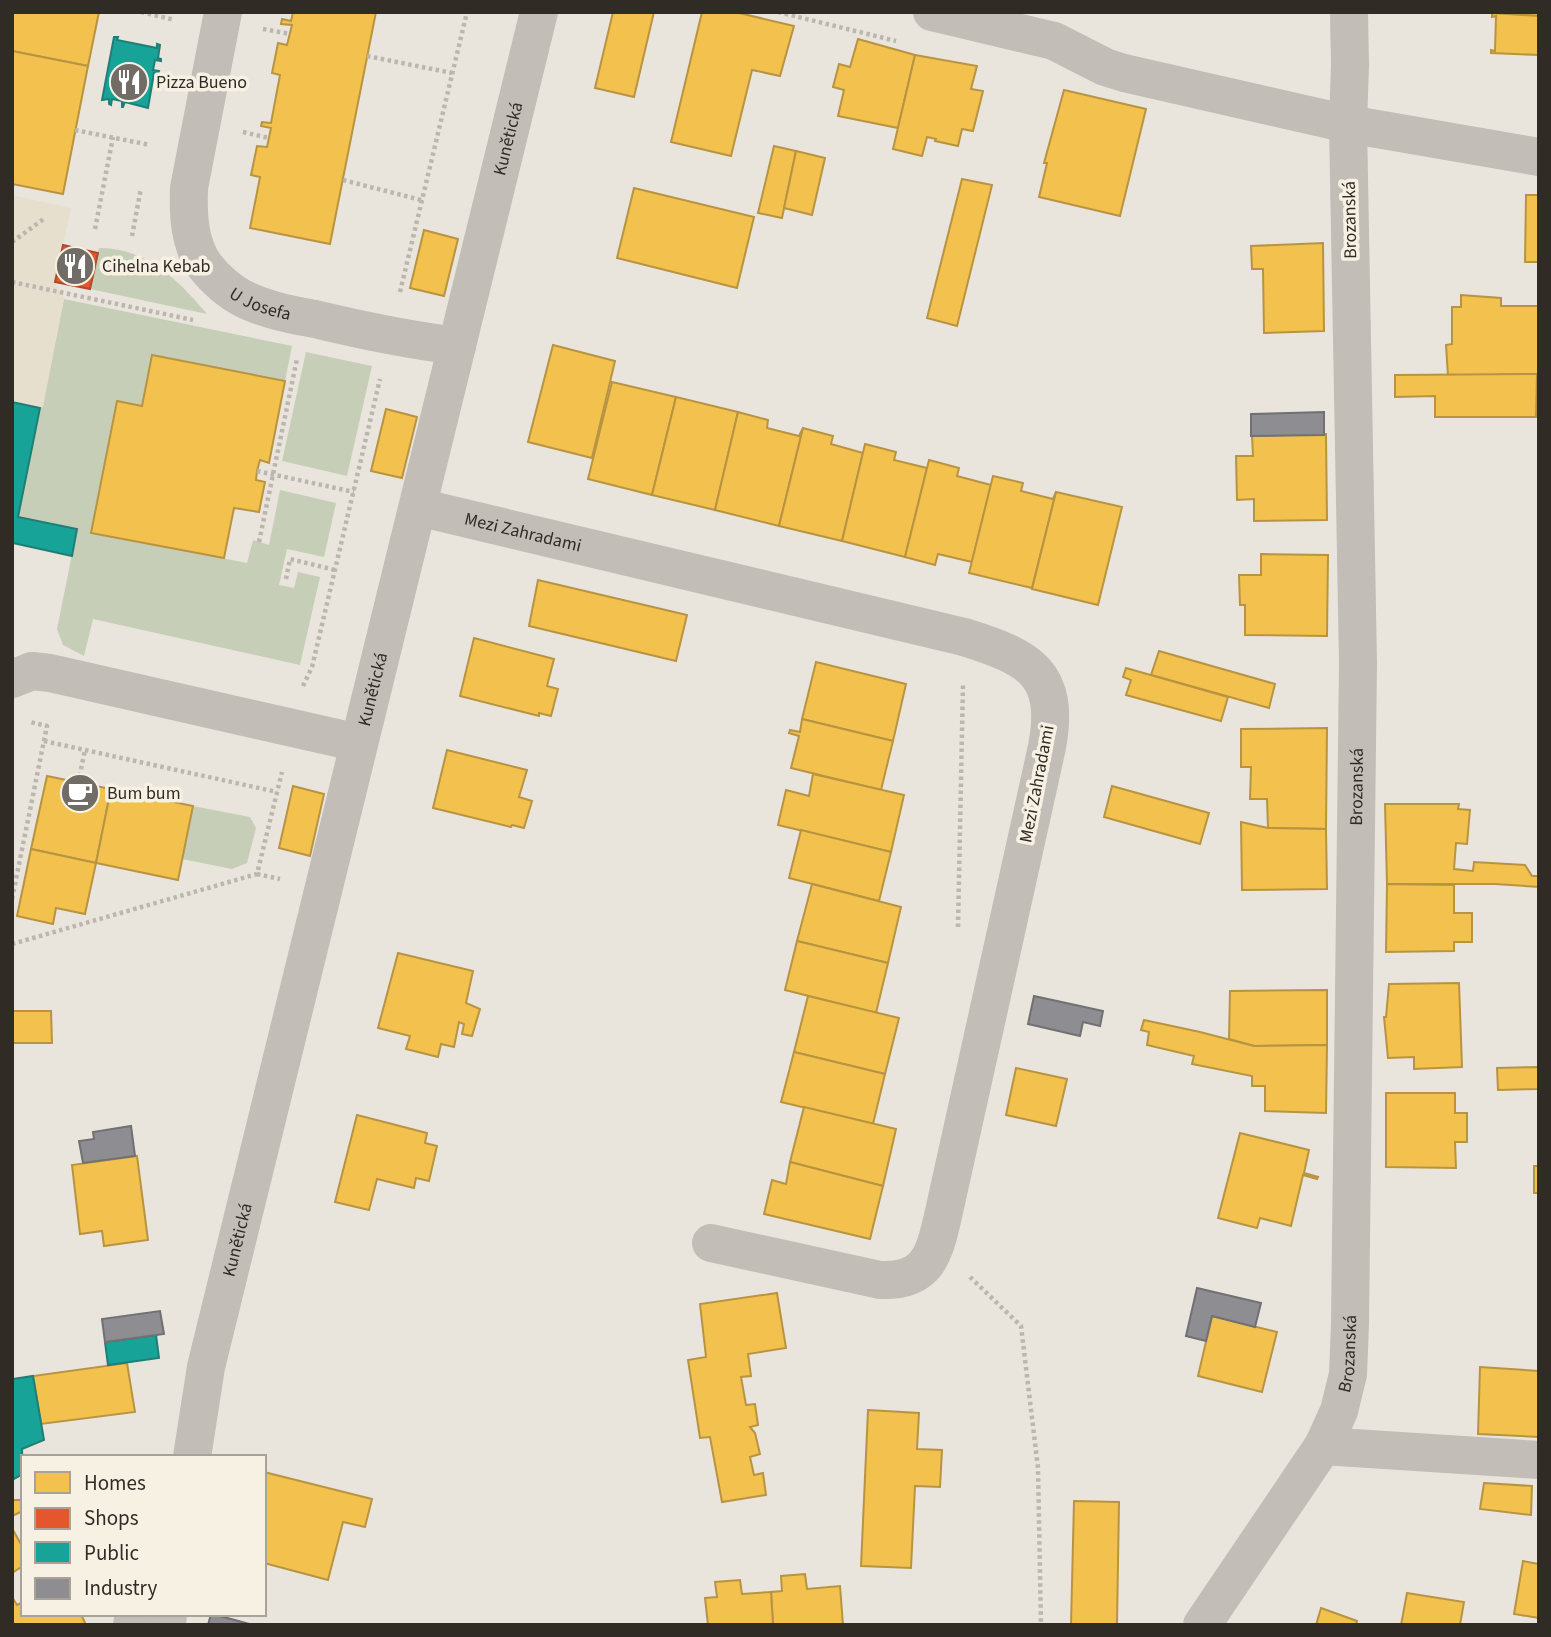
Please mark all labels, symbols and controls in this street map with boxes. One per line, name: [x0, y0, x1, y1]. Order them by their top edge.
restaurant icon: Pizza Bueno: [108, 61, 150, 103]
place label: Pizza Bueno: [156, 70, 247, 95]
street label: Kunětická: [487, 99, 529, 178]
street label: Brozanská: [1337, 181, 1363, 259]
restaurant icon: Cihelna Kebab: [54, 245, 96, 287]
place label: Cihelna Kebab: [102, 254, 211, 279]
street label: U Josefa: [225, 281, 294, 326]
street label: Mezi Zahradami: [462, 506, 584, 558]
street label: Kunětická: [351, 650, 394, 729]
street label: Mezi Zahradami: [1013, 723, 1061, 845]
street label: Brozanská: [1344, 748, 1369, 826]
cafe icon: Bum bum: [59, 772, 101, 814]
place label: Bum bum: [107, 781, 181, 806]
street label: Kunětická: [216, 1200, 258, 1279]
street label: Brozanská: [1331, 1315, 1363, 1395]
legend: [21, 1455, 266, 1616]
text: Homes: [84, 1468, 146, 1498]
text: Shops: [84, 1503, 139, 1533]
text: Public: [84, 1538, 139, 1568]
text: Industry: [84, 1573, 157, 1603]

